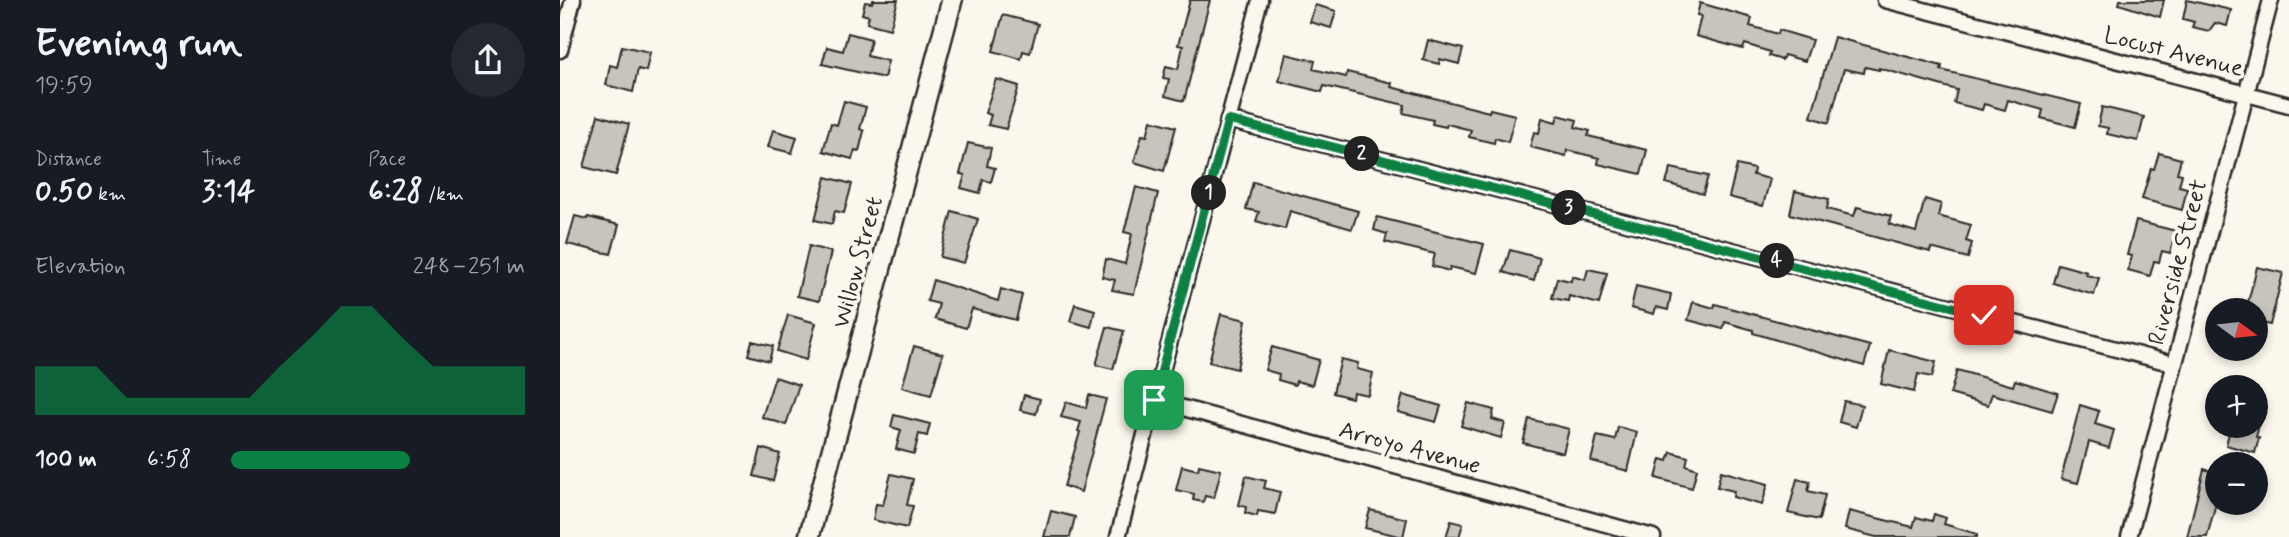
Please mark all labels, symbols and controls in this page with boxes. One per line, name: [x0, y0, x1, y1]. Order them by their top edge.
text: Evening run: [35, 20, 242, 69]
street label: Locust Avenue: [2101, 20, 2247, 85]
button: share: [451, 23, 525, 97]
text: 19:59: [35, 71, 93, 101]
pin: 2: [1344, 136, 1380, 172]
text: 2: [1357, 141, 1366, 166]
text: Distance: [35, 147, 102, 172]
text: Time: [202, 147, 241, 172]
text: Pace: [368, 147, 406, 172]
text: 0.50: [35, 172, 93, 211]
text: 3:14: [202, 172, 255, 211]
text: 6:28: [368, 172, 423, 211]
pin: 1: [1192, 176, 1226, 210]
street label: Riverside Street: [2141, 176, 2215, 349]
text: 1: [1204, 180, 1213, 205]
text: km: [93, 182, 126, 207]
text: /km: [423, 182, 464, 207]
pin: 3: [1552, 190, 1586, 226]
street label: Willow Street: [826, 193, 891, 332]
text: 3: [1564, 195, 1573, 220]
pin: 4: [1760, 244, 1794, 278]
text: 4: [1771, 248, 1782, 273]
text: Elevation: [35, 252, 126, 282]
text: 248–251 m: [413, 252, 525, 282]
pin: [1954, 285, 2014, 345]
icon: check: [1965, 296, 2003, 334]
north arrow: [2205, 298, 2268, 360]
map controls: [2205, 298, 2268, 515]
pin: [1124, 370, 1184, 430]
button: +: [2205, 375, 2268, 438]
icon: arrive: [1135, 381, 1173, 419]
street label: Arroyo Avenue: [1335, 415, 1484, 482]
text: 100 m: [35, 445, 97, 475]
text: 6:58: [147, 445, 191, 475]
button: −: [2205, 452, 2268, 515]

